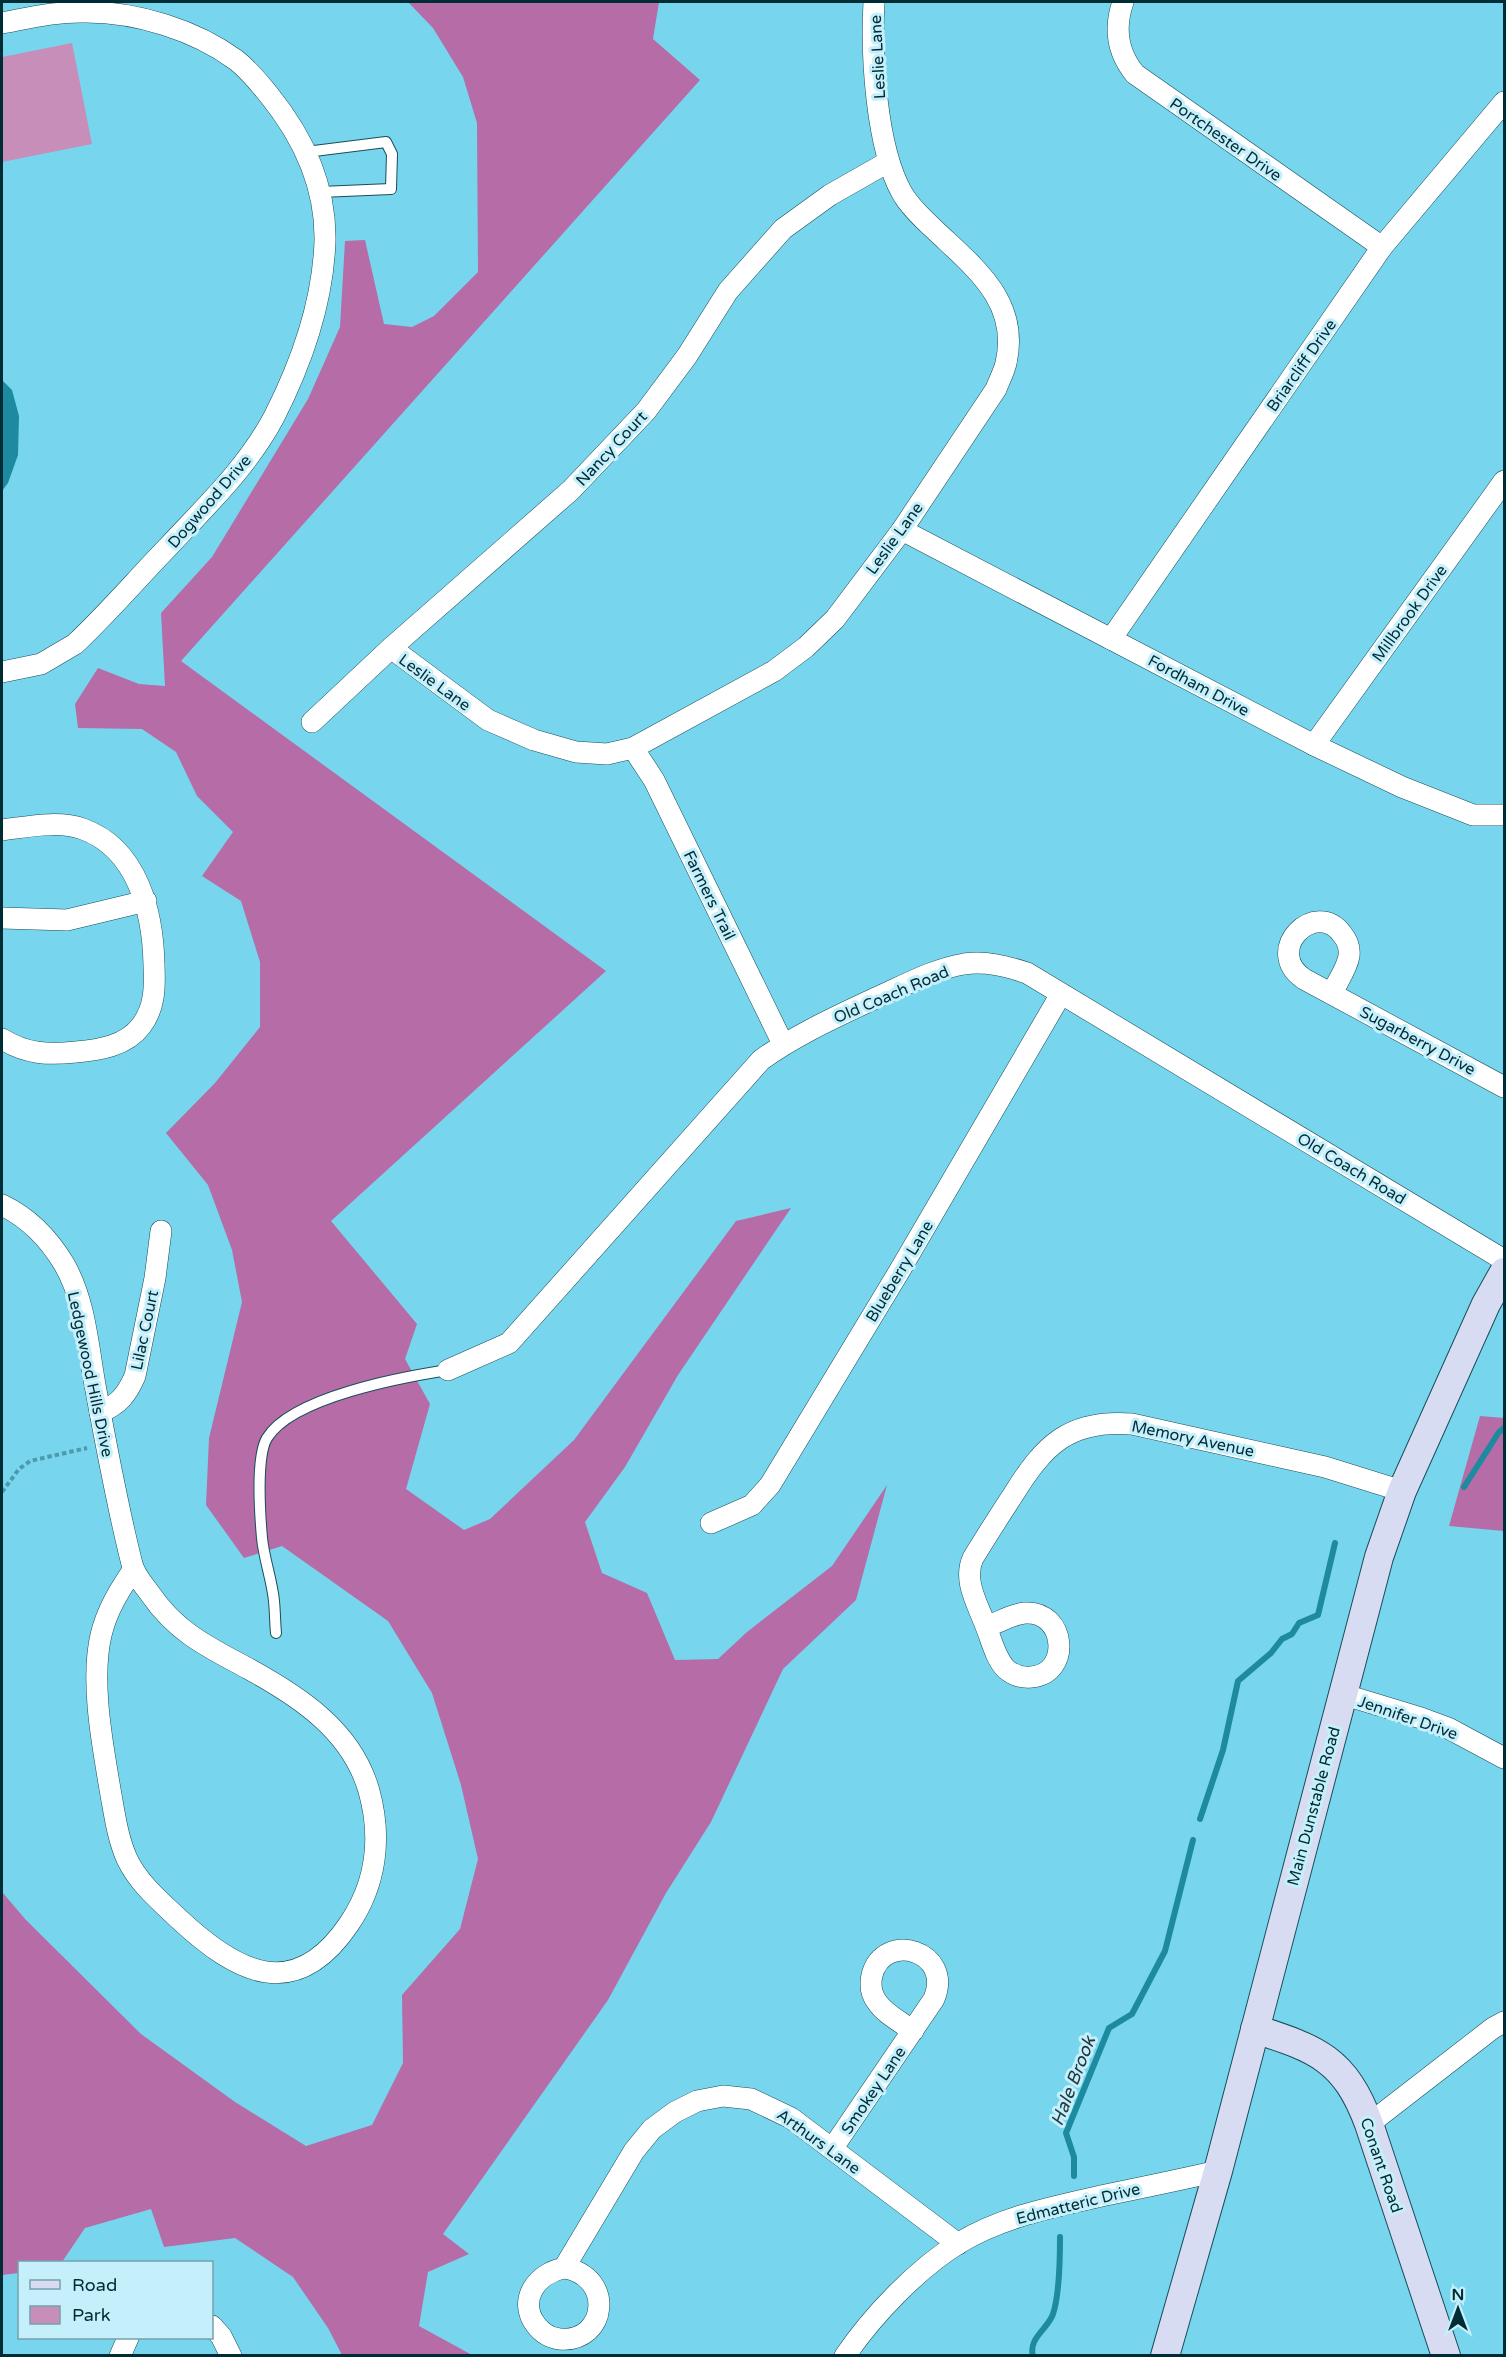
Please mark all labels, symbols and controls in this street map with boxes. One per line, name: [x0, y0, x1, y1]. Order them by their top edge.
street label: Leslie Lane: [866, 14, 890, 99]
street label: Portchester Drive: [1166, 94, 1285, 186]
street label: Briarcliff Drive: [1263, 315, 1341, 416]
street label: Nancy Court: [572, 407, 652, 490]
street label: Dogwood Drive: [164, 451, 256, 552]
street label: Leslie Lane: [862, 499, 928, 579]
street label: Millbrook Drive: [1368, 561, 1452, 666]
street label: Leslie Lane: [394, 650, 474, 716]
street label: Fordham Drive: [1144, 651, 1253, 721]
street label: Farmers Trail: [679, 847, 739, 944]
street label: Old Coach Road: [831, 962, 952, 1028]
street label: Sugarberry Drive: [1356, 1002, 1479, 1080]
street label: Old Coach Road: [1293, 1129, 1409, 1209]
street label: Blueberry Lane: [862, 1217, 938, 1326]
street label: Lilac Court: [127, 1288, 163, 1372]
street label: Ledgewood Hills Drive: [63, 1290, 117, 1459]
street label: Memory Avenue: [1130, 1416, 1256, 1462]
street label: Jennifer Drive: [1355, 1691, 1460, 1744]
street label: Main Dunstable Road: [1283, 1724, 1345, 1888]
water label: Hale Brook: [1046, 2032, 1100, 2129]
street label: Smokey Lane: [837, 2043, 910, 2138]
street label: Arthurs Lane: [773, 2105, 864, 2179]
street label: Conant Road: [1355, 2115, 1407, 2216]
street label: Edmatteric Drive: [1014, 2179, 1142, 2229]
legend: [18, 2261, 213, 2339]
text: Road: [72, 2274, 117, 2296]
north arrow: [1428, 2279, 1488, 2339]
text: N: [1452, 2285, 1464, 2305]
text: Park: [72, 2304, 111, 2326]

